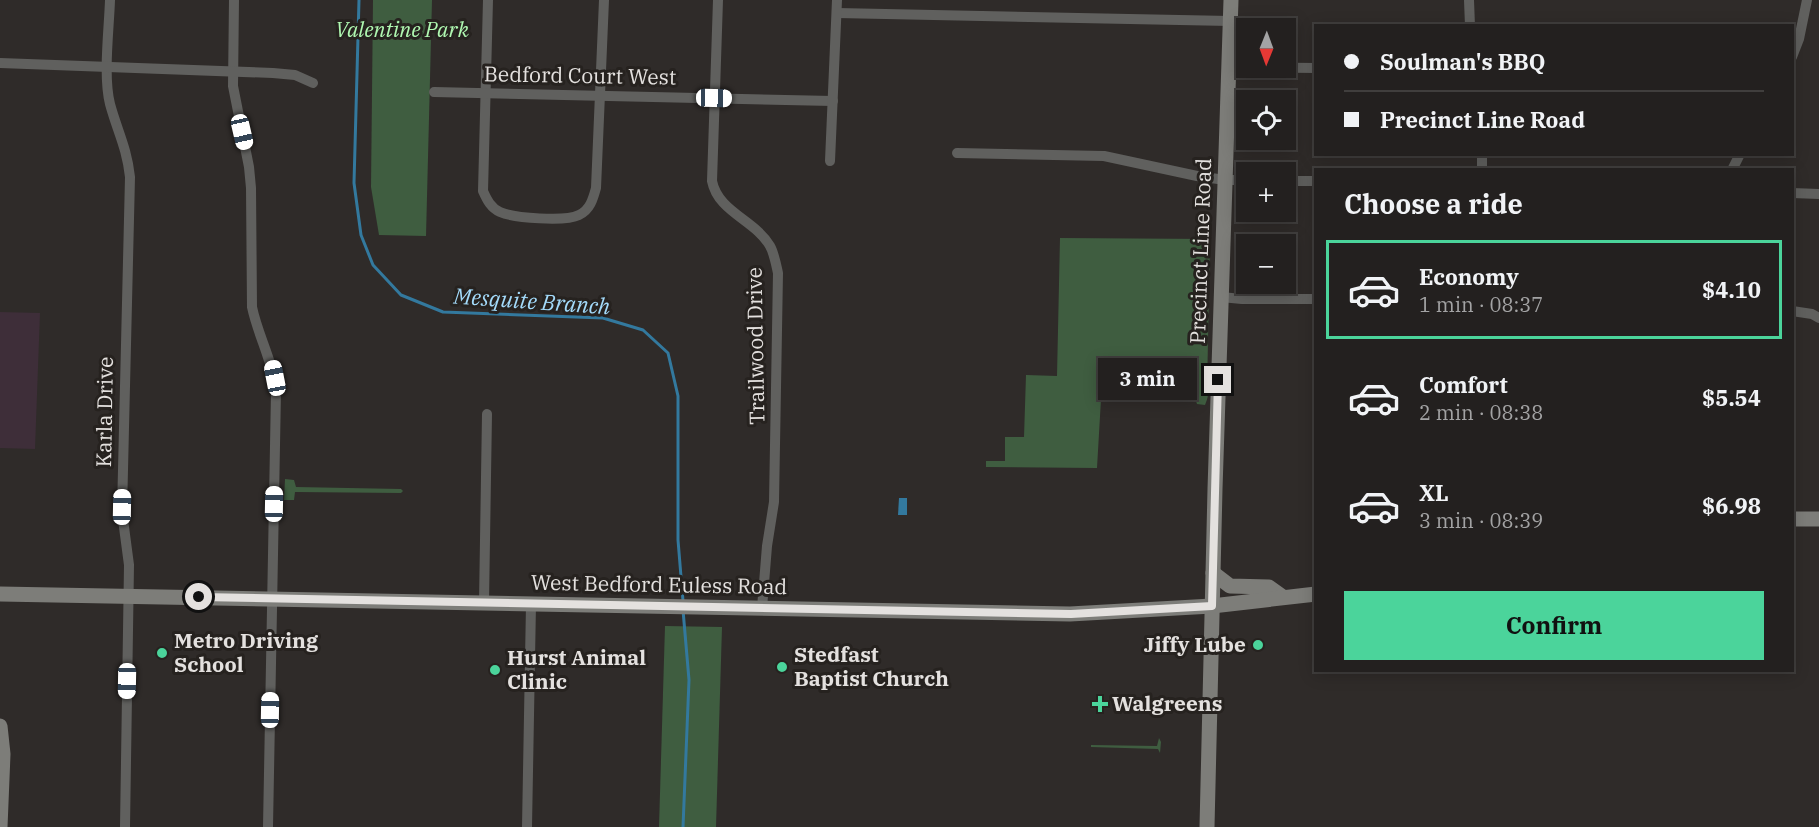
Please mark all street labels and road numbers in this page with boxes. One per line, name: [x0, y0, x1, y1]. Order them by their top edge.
street label: Bedford Court West: [484, 59, 676, 91]
street label: Precinct Line Road: [1183, 157, 1217, 344]
street label: Trailwood Drive: [740, 267, 770, 425]
street label: Karla Drive: [89, 356, 119, 468]
street label: West Bedford Euless Road: [531, 568, 788, 600]

